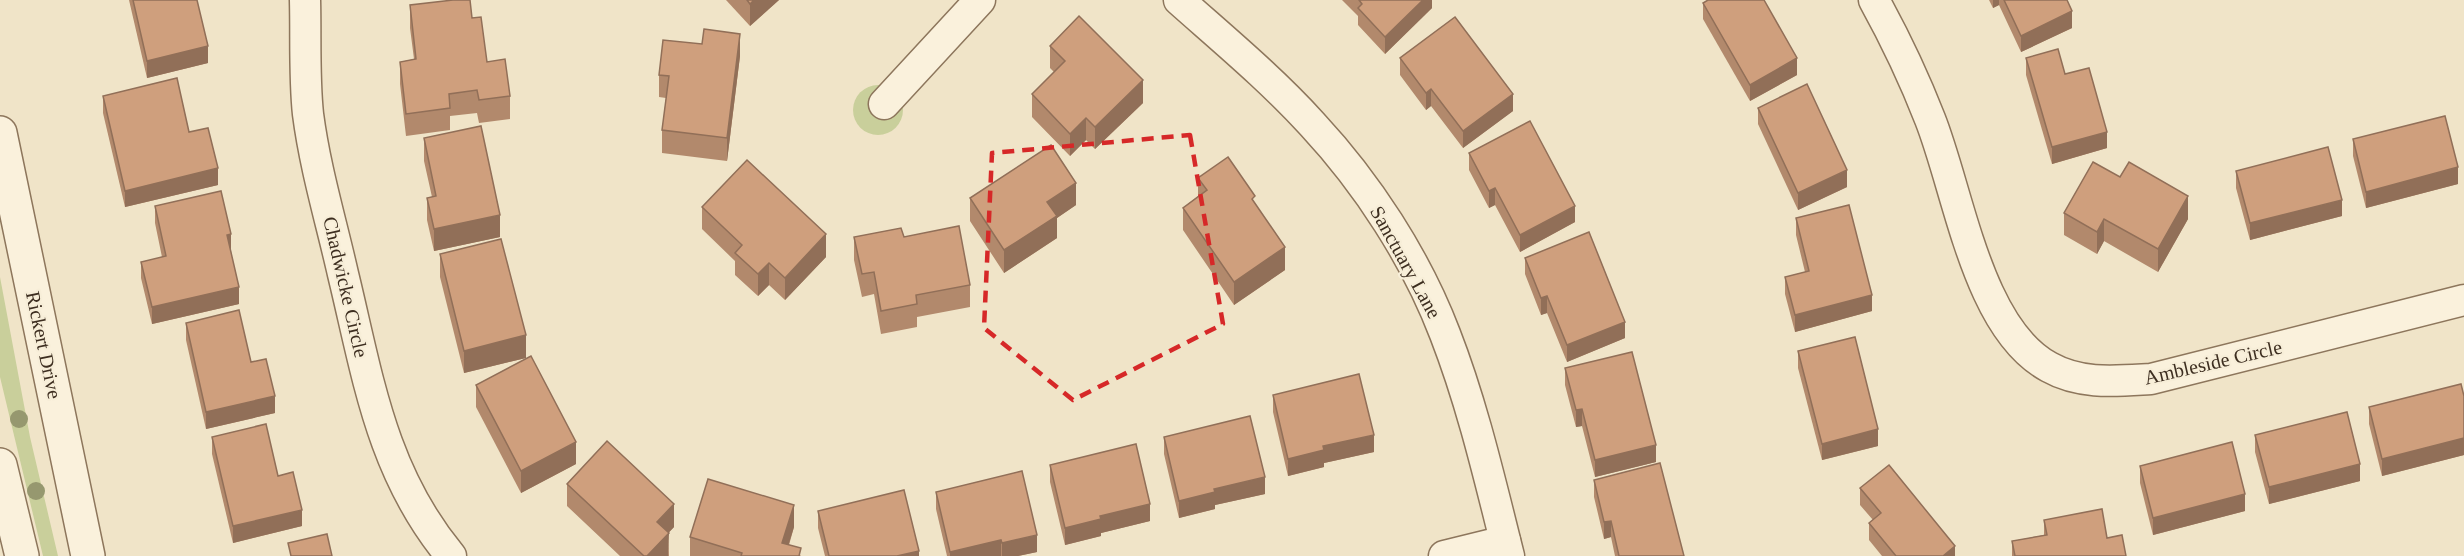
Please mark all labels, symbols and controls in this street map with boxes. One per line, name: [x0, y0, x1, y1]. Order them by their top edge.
street label: Sanctuary Lane: [1365, 202, 1446, 323]
street label: Chadwicke Circle: [319, 214, 373, 360]
street label: Rickert Drive: [22, 289, 66, 401]
street label: Ambleside Circle: [2142, 335, 2284, 389]

